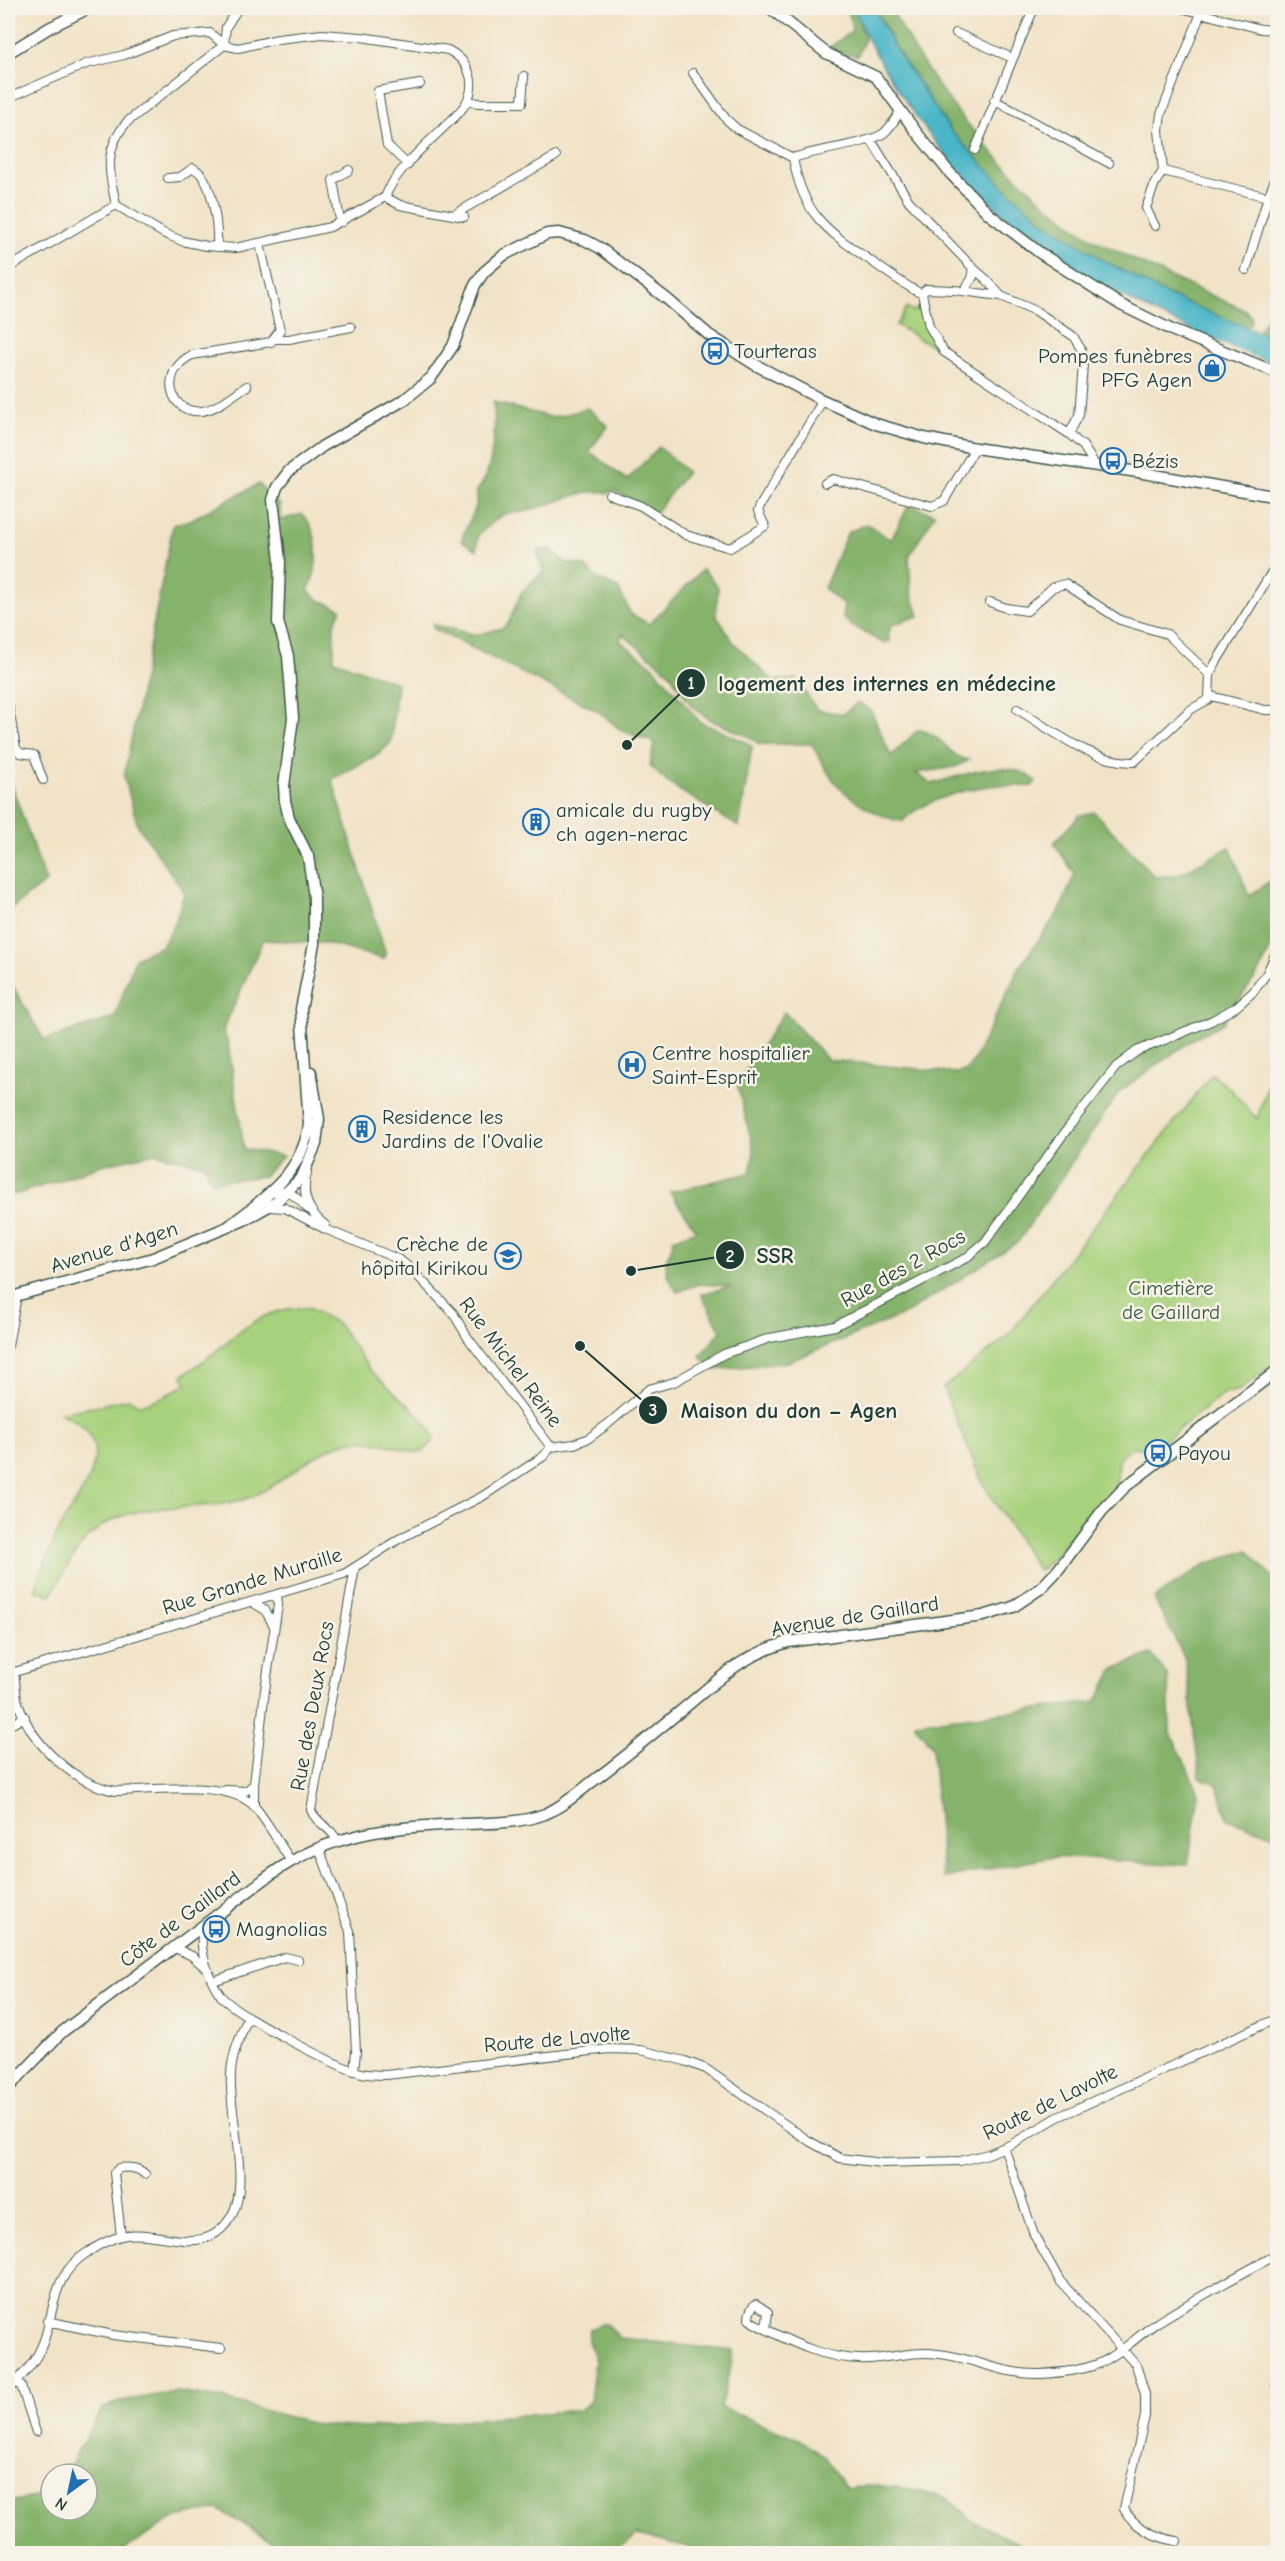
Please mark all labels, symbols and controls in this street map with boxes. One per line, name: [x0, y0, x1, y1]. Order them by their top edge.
bus stop icon: Tourteras: [700, 336, 730, 366]
place label: Tourteras: [734, 339, 817, 363]
place label: Pompes funèbres PFG Agen: [1038, 344, 1192, 392]
shop icon: Pompes funèbres PFG Agen: [1197, 353, 1227, 383]
bus stop icon: Bézis: [1098, 446, 1128, 476]
place label: Bézis: [1132, 449, 1178, 473]
callout: logement des internes en médecine: [676, 663, 1067, 703]
text: logement des internes en médecine: [718, 671, 1056, 697]
text: 1: [687, 673, 695, 694]
place label: amicale du rugby ch agen-nerac: [556, 798, 712, 846]
building icon: amicale du rugby ch agen-nerac: [521, 807, 551, 837]
place label: Centre hospitalier Saint-Esprit: [652, 1041, 810, 1089]
hospital icon: Centre hospitalier Saint-Esprit: [617, 1050, 647, 1080]
place label: Residence les Jardins de l'Ovalie: [382, 1105, 543, 1153]
building icon: Residence les Jardins de l'Ovalie: [347, 1114, 377, 1144]
street label: Avenue d'Agen: [48, 1216, 180, 1278]
street label: Rue des 2 Rocs: [837, 1224, 969, 1312]
place label: Crèche de hôpital Kirikou: [361, 1232, 488, 1280]
callout: SSR: [715, 1235, 806, 1275]
school or university icon: Crèche de hôpital Kirikou: [493, 1241, 523, 1271]
text: SSR: [757, 1243, 794, 1269]
text: 2: [726, 1246, 735, 1267]
park label: Cimetière de Gaillard: [1122, 1276, 1220, 1324]
street label: Rue Michel Reine: [454, 1292, 568, 1432]
callout: Maison du don – Agen: [638, 1390, 909, 1430]
text: Maison du don – Agen: [681, 1398, 897, 1424]
text: 3: [649, 1400, 657, 1421]
bus stop icon: Payou: [1143, 1438, 1173, 1468]
place label: Payou: [1178, 1441, 1231, 1465]
street label: Rue Grande Muraille: [159, 1542, 345, 1620]
street label: Avenue de Gaillard: [770, 1591, 940, 1641]
street label: Rue des Deux Rocs: [285, 1619, 339, 1793]
street label: Côte de Gaillard: [115, 1866, 245, 1972]
bus stop icon: Magnolias: [201, 1914, 231, 1944]
place label: Magnolias: [236, 1917, 327, 1941]
street label: Route de Lavolte: [483, 2021, 631, 2057]
street label: Route de Lavolte: [979, 2059, 1121, 2145]
north arrow: [39, 2462, 99, 2522]
text: N: [52, 2493, 71, 2514]

